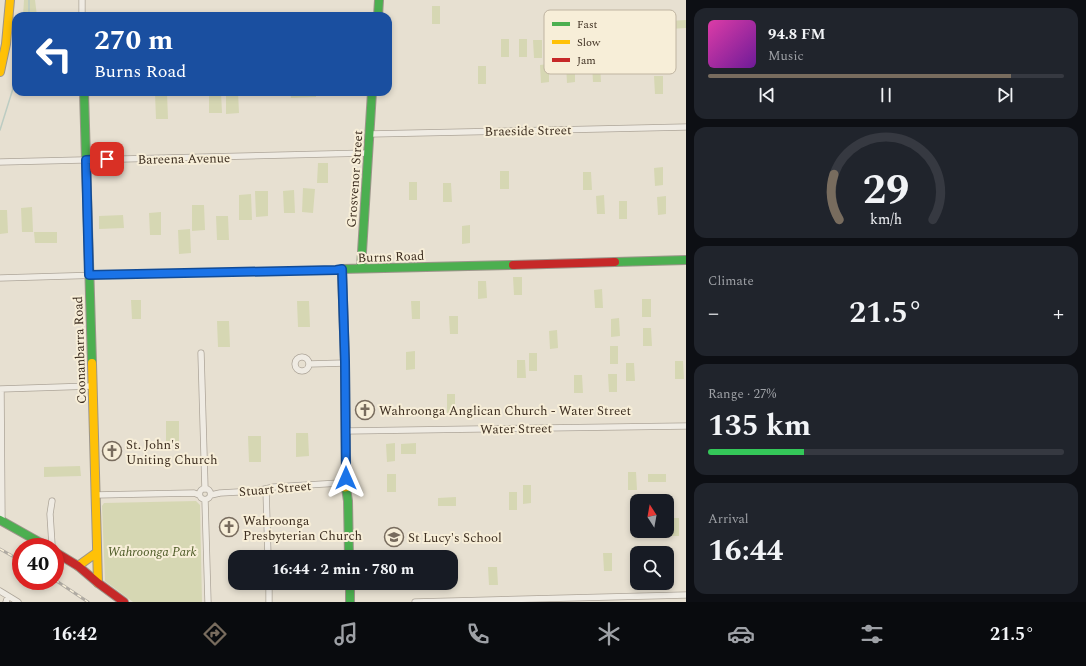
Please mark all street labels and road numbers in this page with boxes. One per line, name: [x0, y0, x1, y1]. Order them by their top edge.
street label: Braeside Street: [484, 120, 572, 142]
street label: Grosvenor Street: [342, 129, 368, 228]
street label: Bareena Avenue: [138, 148, 231, 170]
street label: Burns Road: [357, 246, 425, 268]
street label: Coonanbarra Road: [68, 296, 92, 404]
street label: Water Street: [480, 418, 553, 440]
street label: Stuart Street: [238, 476, 312, 502]

